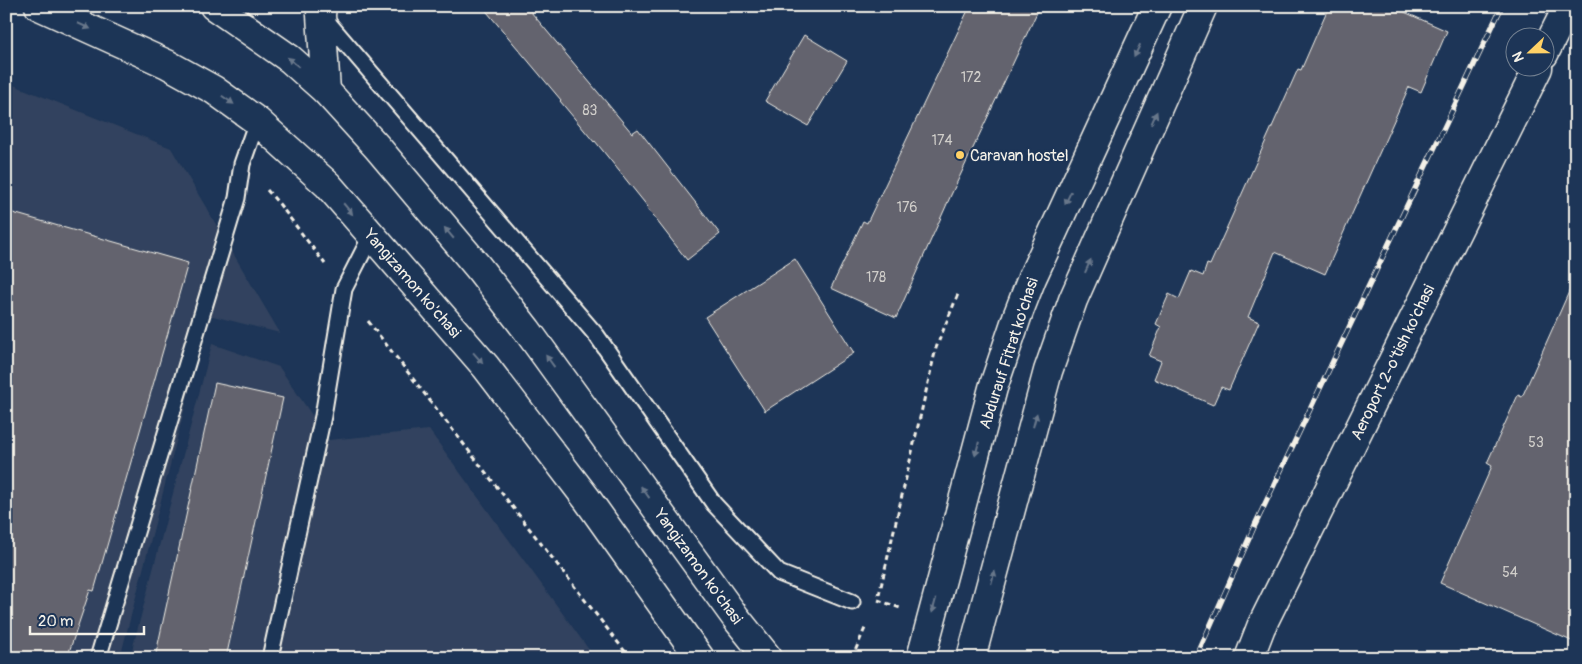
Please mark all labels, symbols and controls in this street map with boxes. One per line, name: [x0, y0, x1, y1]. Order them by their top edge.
one-way arrow: [77, 23, 91, 31]
north arrow: [1504, 28, 1554, 78]
one-way arrow: [1132, 43, 1141, 58]
text: N: [1509, 49, 1528, 64]
one-way arrow: [286, 56, 299, 67]
house number: 172: [961, 69, 982, 86]
one-way arrow: [221, 95, 235, 105]
house number: 83: [583, 102, 598, 119]
one-way arrow: [1150, 111, 1158, 125]
house number: 174: [932, 132, 953, 149]
place label: Caravan hostel: [970, 146, 1069, 166]
marker: Caravan hostel: [954, 149, 966, 161]
one-way arrow: [1064, 191, 1072, 205]
house number: 176: [896, 199, 918, 216]
one-way arrow: [343, 202, 354, 215]
street label: Yangizamon ko'chasi: [359, 224, 465, 342]
one-way arrow: [443, 227, 454, 240]
one-way arrow: [1084, 259, 1092, 273]
house number: 178: [866, 269, 886, 286]
street label: Abdurauf Fitrat ko'chasi: [975, 275, 1043, 432]
street label: Aeroport 2-o'tish ko'chasi: [1347, 281, 1439, 444]
one-way arrow: [472, 351, 484, 363]
one-way arrow: [545, 354, 555, 368]
one-way arrow: [1031, 412, 1039, 428]
house number: 53: [1528, 434, 1544, 451]
one-way arrow: [972, 441, 980, 456]
one-way arrow: [640, 485, 650, 499]
street label: Yangizamon ko'chasi: [649, 504, 747, 628]
house number: 54: [1502, 564, 1518, 581]
one-way arrow: [989, 569, 997, 584]
one-way arrow: [930, 598, 938, 613]
scale bar: [30, 604, 144, 636]
text: 20 m: [38, 612, 73, 631]

